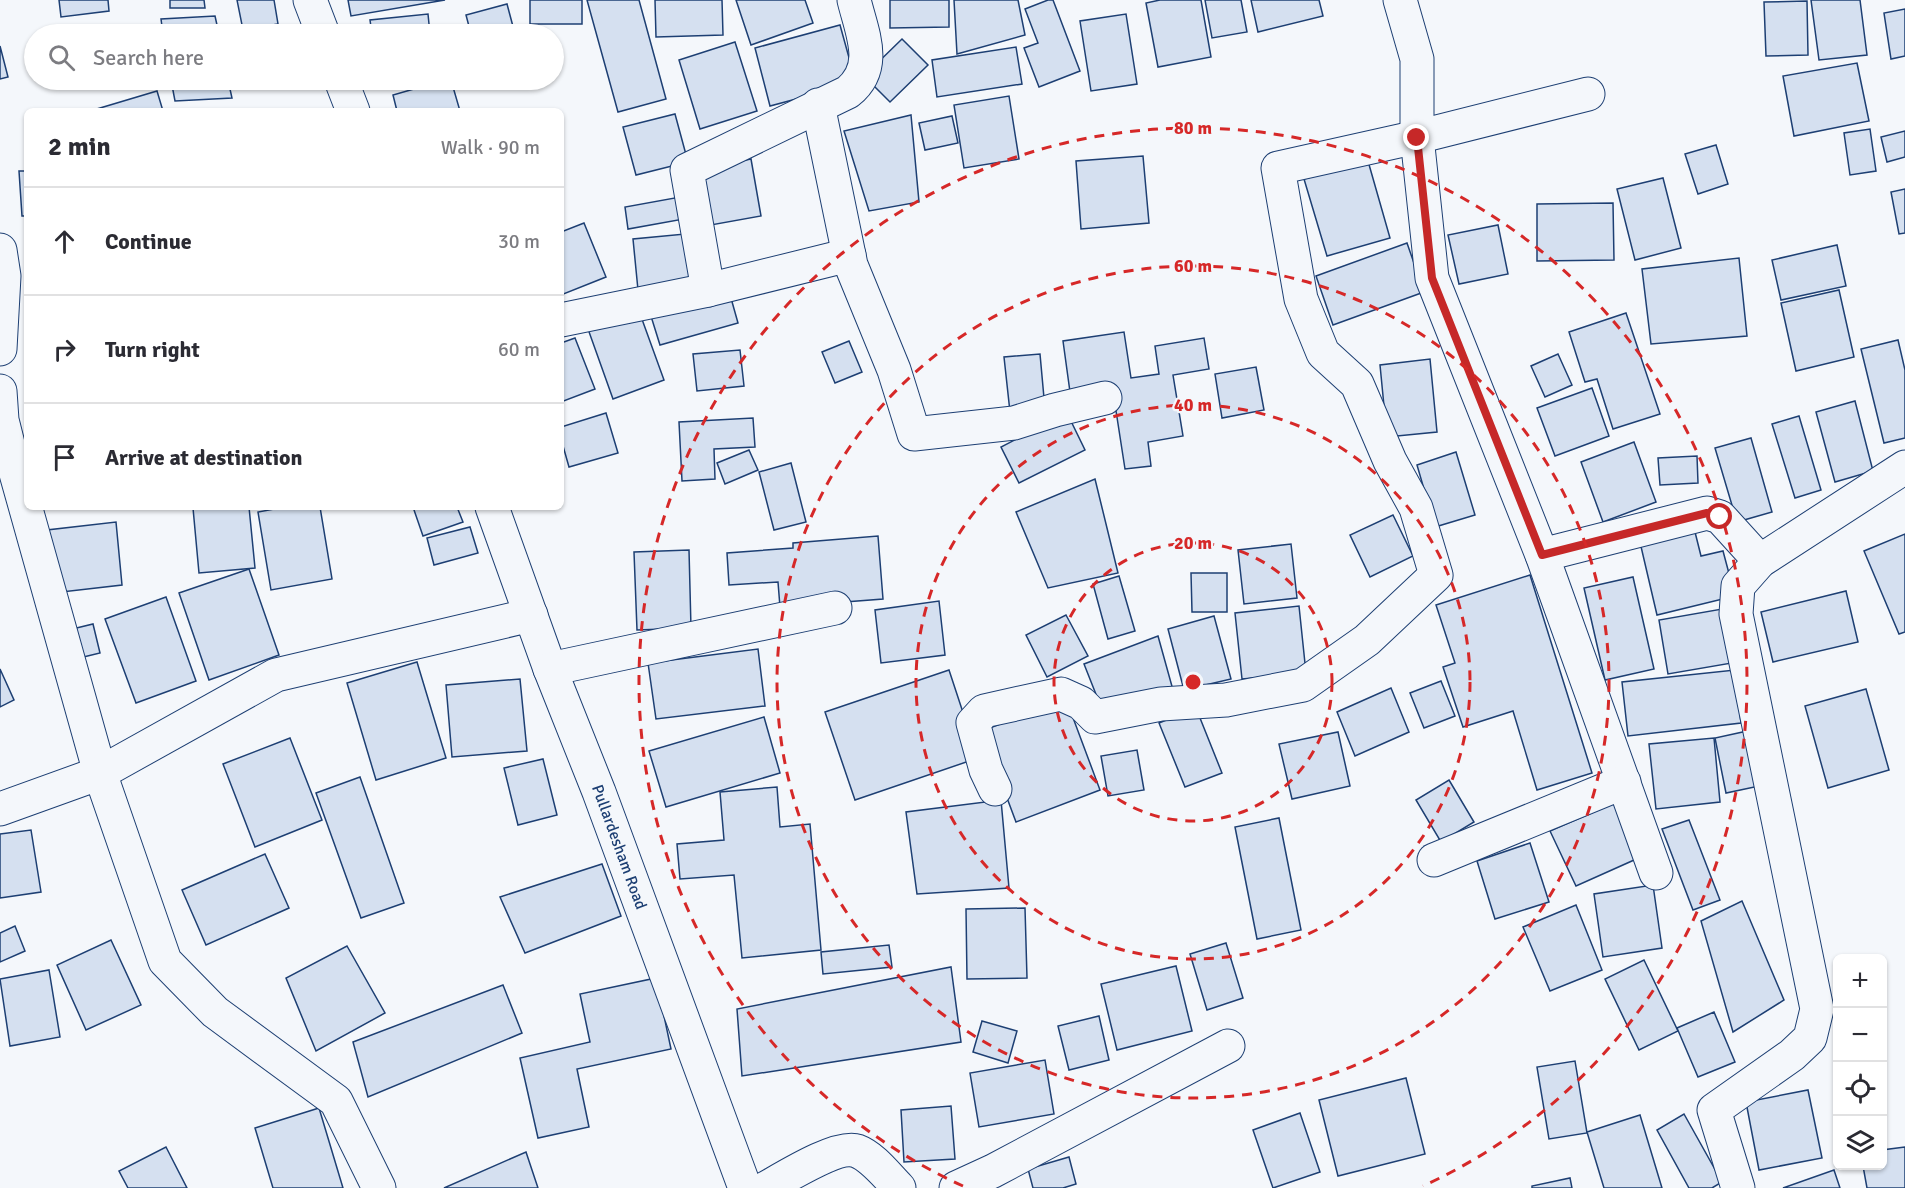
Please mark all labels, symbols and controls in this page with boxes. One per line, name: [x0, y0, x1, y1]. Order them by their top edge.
search box: [24, 24, 564, 90]
icon: search: [45, 41, 78, 74]
text: Search here: [93, 44, 204, 71]
text: 80 m: [1174, 117, 1212, 139]
route end: [1403, 124, 1429, 150]
text: 2 min: [48, 131, 111, 163]
text: Walk · 90 m: [441, 135, 540, 160]
icon: ahead: [48, 225, 81, 258]
text: Continue: [105, 228, 192, 255]
text: 30 m: [498, 229, 540, 254]
text: 60 m: [1174, 255, 1212, 277]
icon: right: [48, 333, 81, 366]
text: Turn right: [105, 336, 200, 363]
text: 60 m: [498, 337, 540, 362]
text: 40 m: [1174, 394, 1212, 416]
icon: arrive: [48, 441, 81, 474]
text: Arrive at destination: [105, 444, 302, 471]
route start: [1706, 503, 1732, 529]
text: 20 m: [1174, 532, 1212, 554]
centre of rings: [1183, 672, 1203, 692]
street label: Pullardesham Road: [587, 782, 651, 912]
map controls: [1833, 954, 1887, 1170]
button: +: [1833, 954, 1887, 1008]
button: −: [1833, 1008, 1887, 1062]
button: locate: [1833, 1062, 1887, 1116]
button: layers: [1833, 1116, 1887, 1170]

